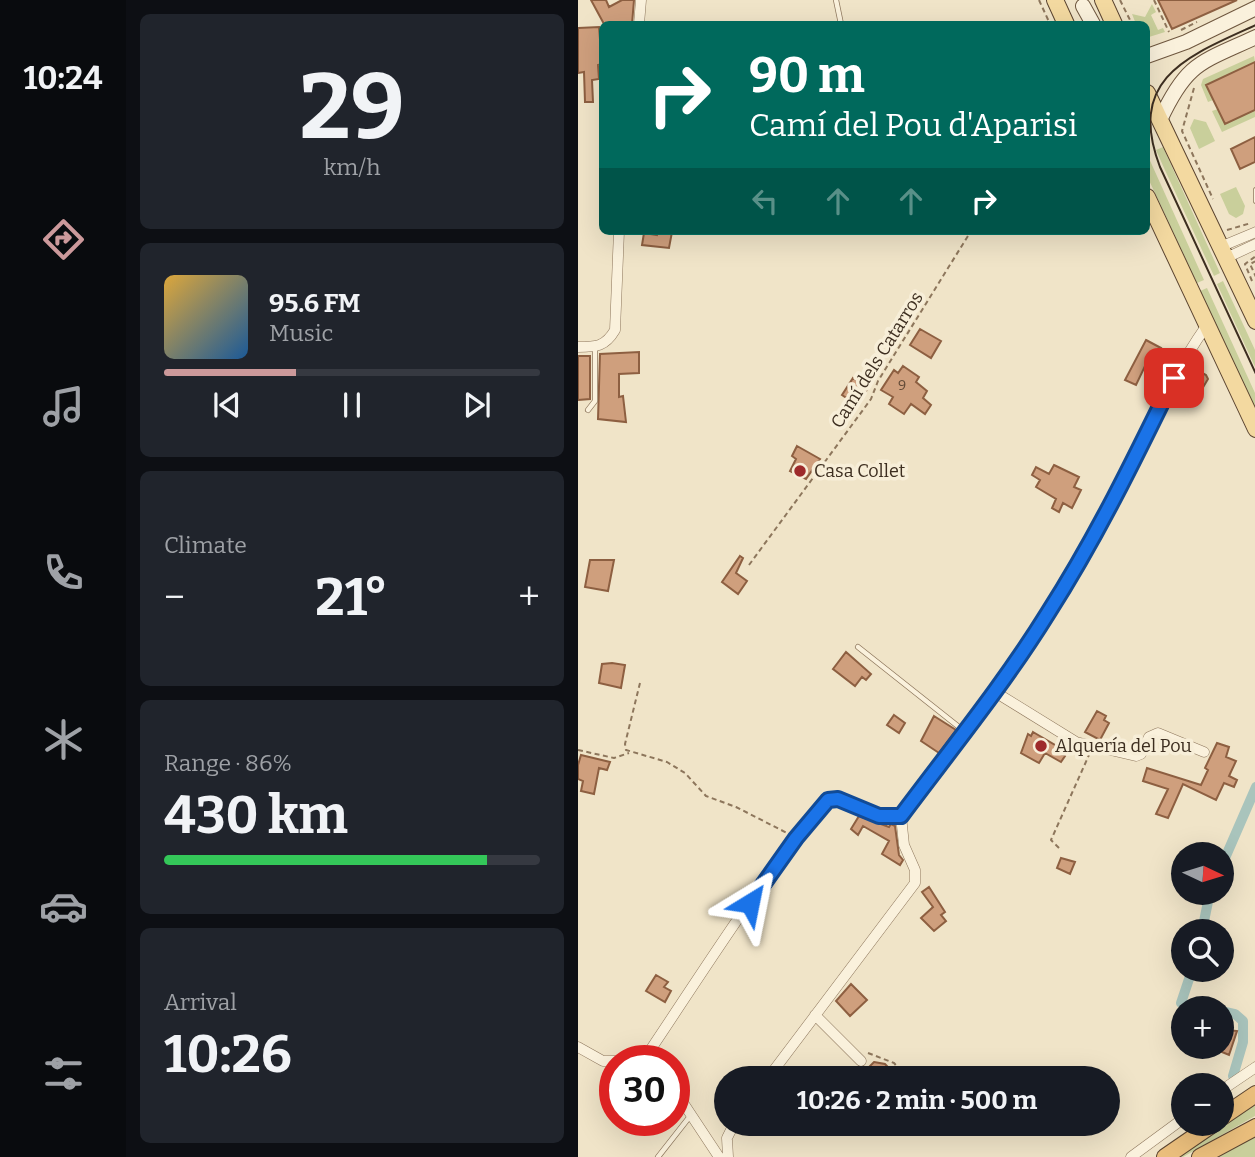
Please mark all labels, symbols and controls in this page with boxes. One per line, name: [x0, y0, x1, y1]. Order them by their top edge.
text: 90 m: [749, 46, 865, 105]
icon: right: [634, 49, 725, 140]
text: 29: [299, 53, 405, 162]
text: 10:24: [23, 59, 103, 97]
text: Camí del Pou d'Aparisi: [749, 106, 1078, 144]
text: km/h: [324, 153, 380, 181]
icon: left: [746, 182, 784, 220]
icon: ahead: [819, 182, 857, 220]
icon: ahead: [892, 182, 930, 220]
icon: right: [965, 182, 1003, 220]
icon: directions: [39, 215, 88, 264]
text: 95.6 FM: [269, 288, 361, 319]
street label: Camí dels Catarros: [826, 288, 928, 432]
text: Music: [269, 319, 333, 347]
pin: [1144, 348, 1204, 408]
icon: arrive: [1155, 359, 1193, 397]
house number: 9: [898, 377, 906, 394]
icon: music: [39, 382, 88, 431]
icon: previous: [208, 386, 246, 424]
icon: pause: [333, 386, 371, 424]
icon: next: [458, 386, 496, 424]
place label: Casa Collet: [814, 460, 906, 482]
marker: Casa Collet: [792, 463, 808, 479]
text: Climate: [164, 531, 247, 559]
icon: phone: [39, 548, 88, 597]
text: 21°: [315, 566, 388, 629]
text: −: [164, 574, 185, 620]
text: +: [518, 574, 540, 620]
icon: climate: [39, 715, 88, 764]
place label: Alquería del Pou: [1055, 735, 1192, 757]
marker: Alquería del Pou: [1033, 738, 1049, 754]
text: Range · 86%: [164, 749, 292, 777]
text: 430 km: [164, 784, 348, 847]
north arrow: [1171, 842, 1234, 905]
map controls: [1171, 842, 1234, 1136]
position arrow: [713, 866, 787, 940]
icon: car: [39, 882, 88, 931]
button: search: [1171, 919, 1234, 982]
text: Arrival: [164, 988, 237, 1016]
button: +: [1171, 996, 1234, 1059]
text: 10:26: [164, 1023, 292, 1086]
speed limit sign: 30: [599, 1045, 690, 1136]
icon: filters: [39, 1049, 88, 1098]
button: −: [1171, 1073, 1234, 1136]
text: 10:26 · 2 min · 500 m: [797, 1085, 1037, 1116]

